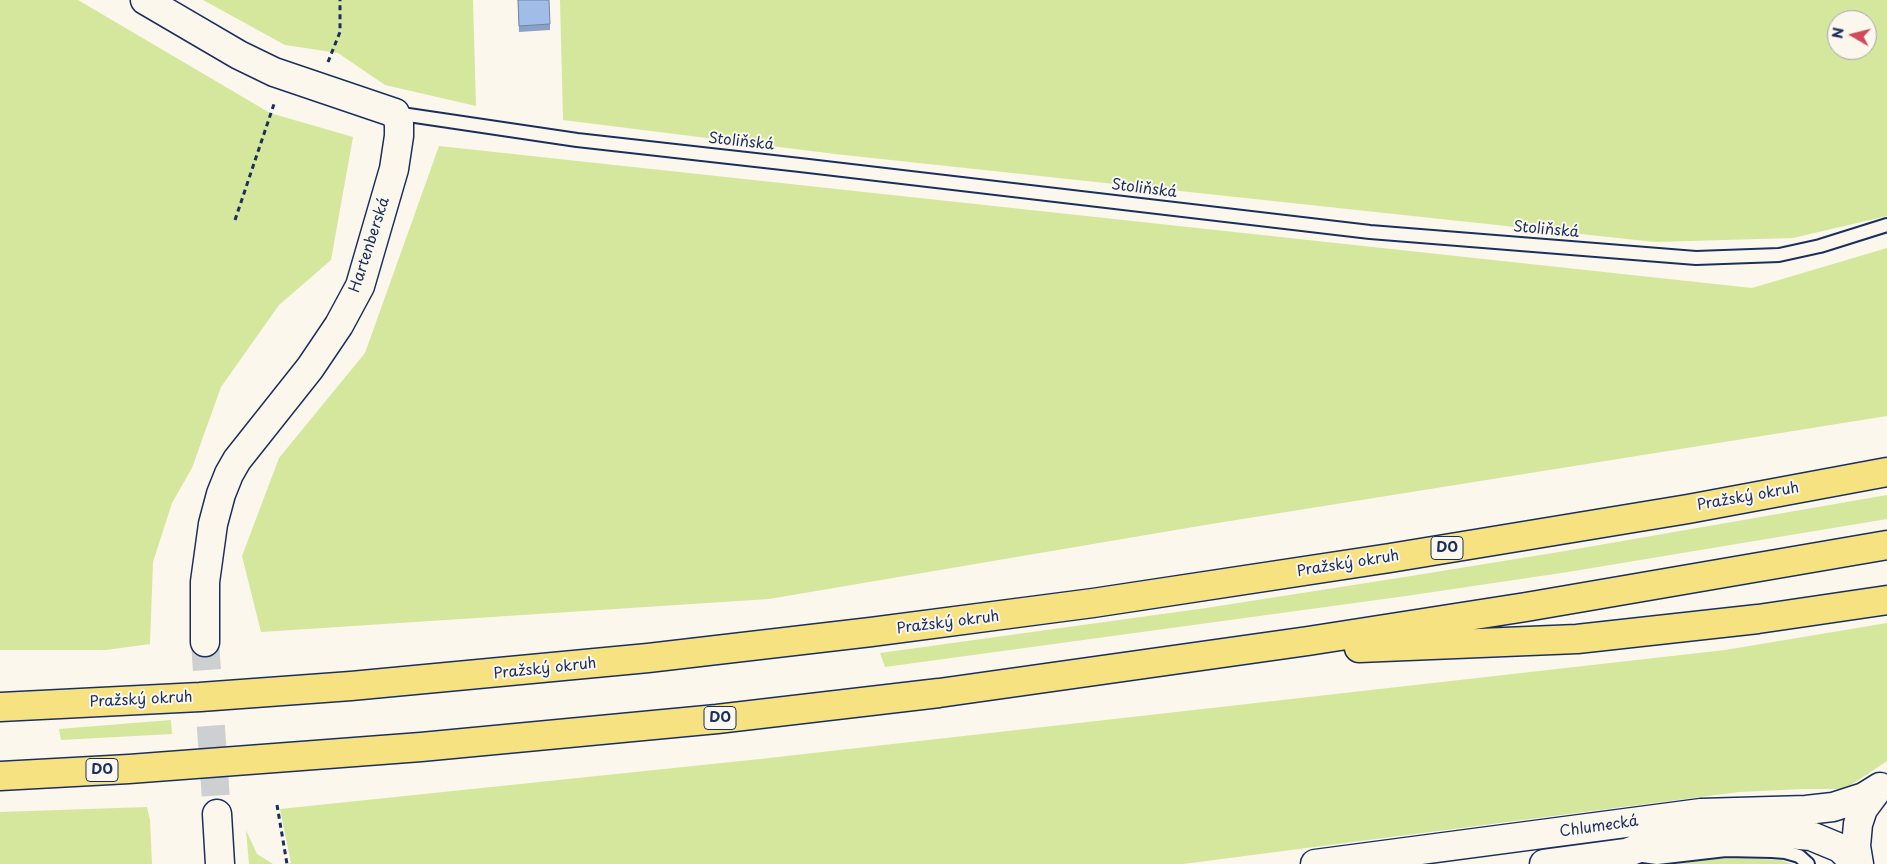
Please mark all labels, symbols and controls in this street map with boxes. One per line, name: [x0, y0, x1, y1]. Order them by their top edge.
north arrow: [1827, 10, 1877, 60]
text: N: [1826, 26, 1849, 40]
street label: Stoliňská: [707, 130, 775, 154]
street label: Stoliňská: [1110, 176, 1178, 202]
street label: Hartenberská: [346, 195, 394, 295]
street label: Stoliňská: [1512, 218, 1580, 242]
street label: Pražský okruh: [1696, 479, 1800, 515]
road number: D0: [1431, 536, 1463, 560]
street label: Pražský okruh: [1296, 547, 1400, 581]
street label: Pražský okruh: [896, 608, 1000, 638]
street label: Pražský okruh: [493, 655, 597, 683]
street label: Pražský okruh: [89, 688, 193, 712]
road number: D0: [704, 706, 736, 730]
road number: D0: [86, 758, 118, 782]
street label: Chlumecká: [1559, 813, 1639, 841]

